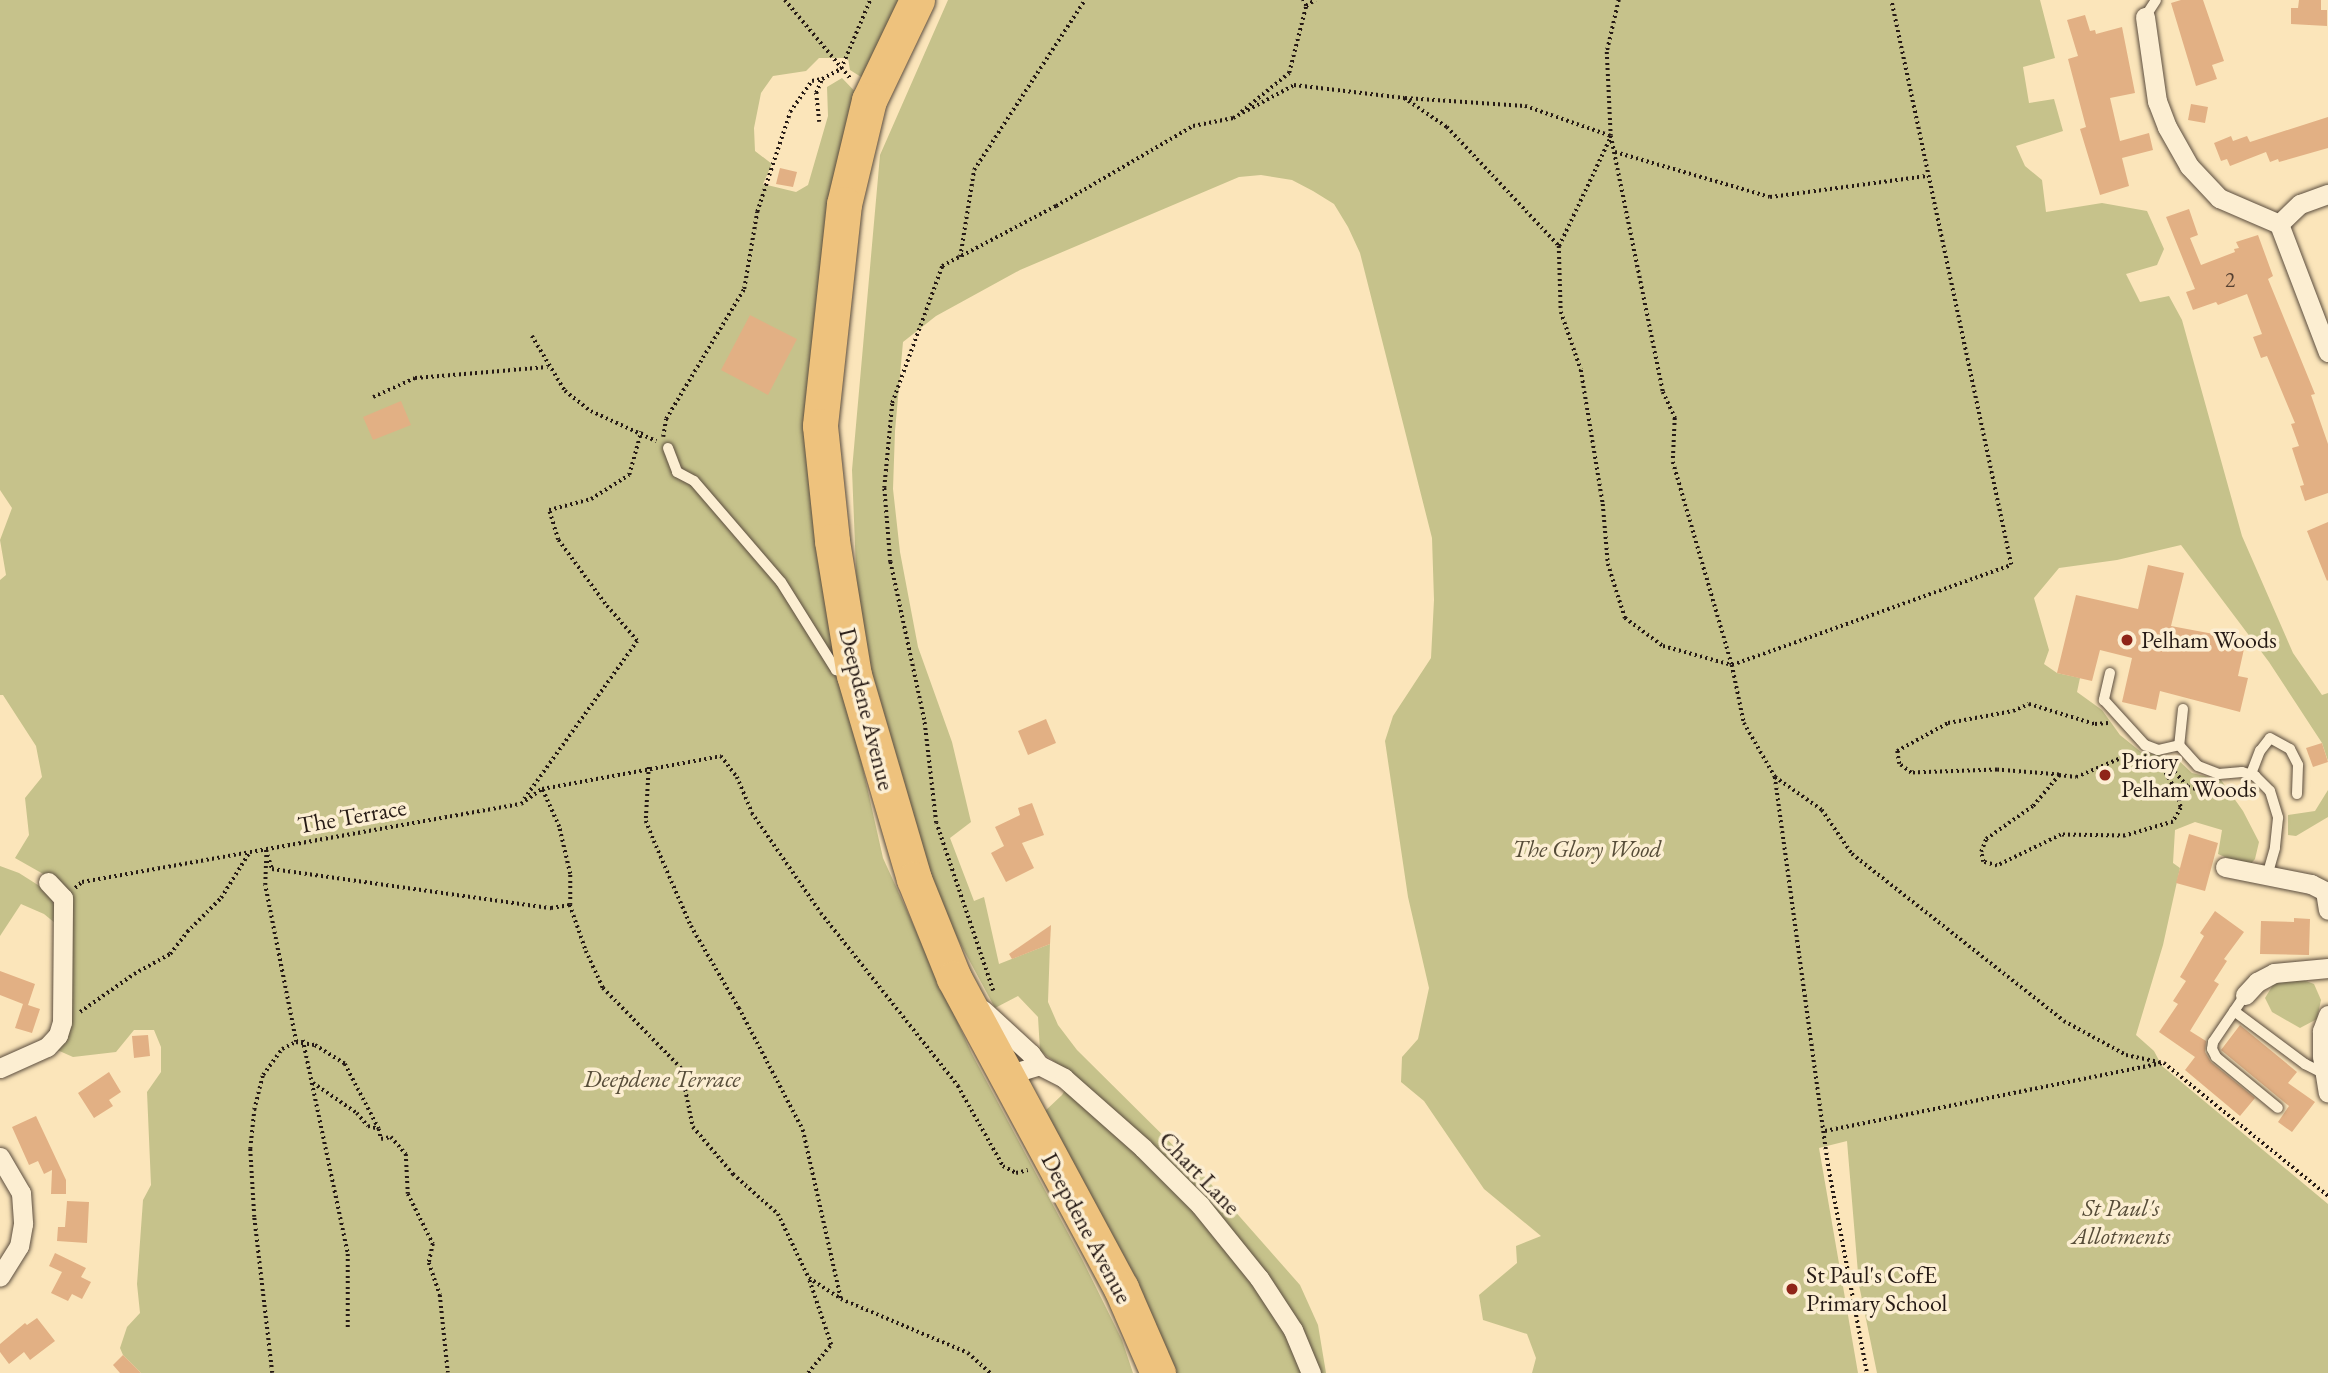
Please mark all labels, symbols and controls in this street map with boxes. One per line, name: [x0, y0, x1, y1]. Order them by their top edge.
house number: 2: [2225, 267, 2235, 293]
street label: Deepdene Avenue: [833, 625, 901, 793]
place label: Pelham Woods: [2141, 626, 2277, 654]
marker: Pelham Woods: [2119, 632, 2135, 648]
place label: Priory Pelham Woods: [2121, 747, 2257, 803]
marker: Priory Pelham Woods: [2095, 765, 2115, 785]
street label: The Terrace: [295, 792, 409, 840]
park label: The Glory Wood: [1512, 835, 1662, 863]
park label: Deepdene Terrace: [584, 1065, 740, 1093]
street label: Chart Lane: [1153, 1125, 1247, 1221]
street label: Deepdene Avenue: [1035, 1148, 1139, 1308]
park label: St Paul's Allotments: [2072, 1194, 2170, 1250]
place label: St Paul's CofE Primary School: [1806, 1261, 1947, 1317]
marker: St Paul's CofE Primary School: [1784, 1281, 1800, 1297]

